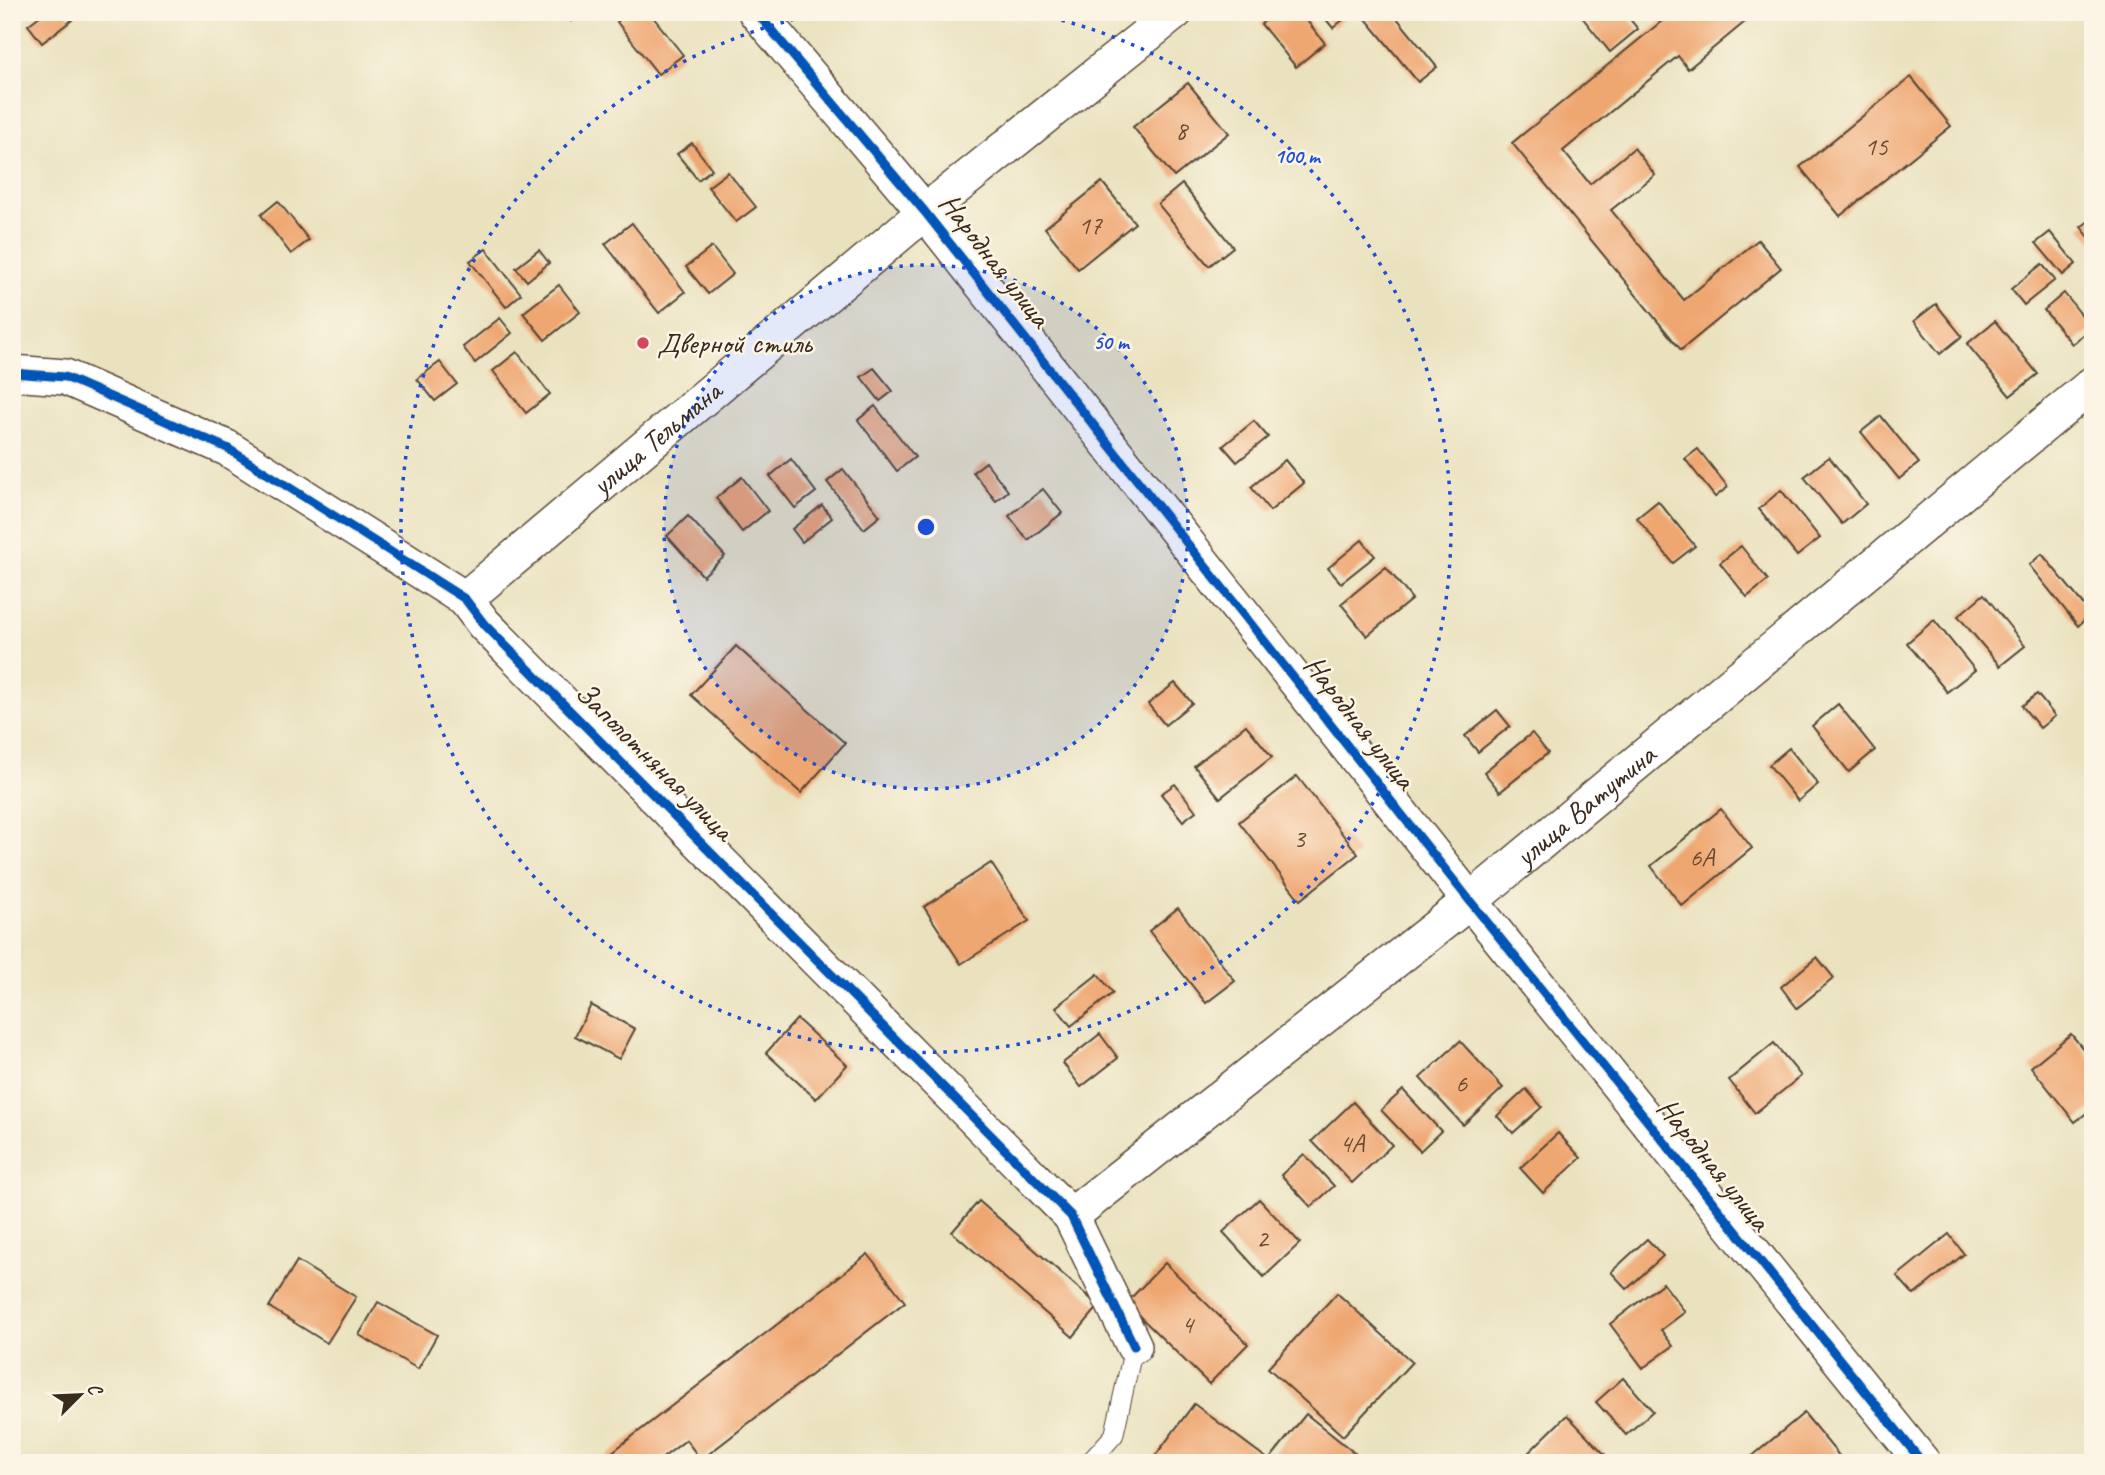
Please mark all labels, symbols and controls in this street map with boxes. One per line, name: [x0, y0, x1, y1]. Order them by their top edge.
house number: 8: [1175, 114, 1189, 147]
house number: 15: [1864, 130, 1889, 163]
text: 100 m: [1274, 143, 1322, 169]
street label: Народная улица: [931, 185, 1061, 336]
house number: 17: [1078, 209, 1103, 242]
place label: Дверной стиль: [657, 324, 814, 362]
text: 50 m: [1093, 329, 1131, 355]
marker: Дверной стиль: [635, 335, 651, 351]
street label: улица Тельмана: [582, 371, 731, 505]
centre of rings: [914, 515, 938, 539]
street label: Народная улица: [1296, 647, 1426, 798]
street label: Заполотняная улица: [567, 673, 744, 850]
street label: улица Ватутина: [1505, 735, 1665, 876]
house number: 3: [1293, 822, 1307, 855]
house number: 6А: [1690, 841, 1716, 874]
house number: 6: [1455, 1067, 1468, 1100]
street label: Народная улица: [1649, 1090, 1780, 1240]
house number: 4А: [1340, 1127, 1366, 1160]
house number: 2: [1256, 1222, 1270, 1255]
house number: 4: [1181, 1308, 1195, 1341]
north arrow: [46, 1360, 116, 1430]
text: С: [82, 1379, 109, 1400]

